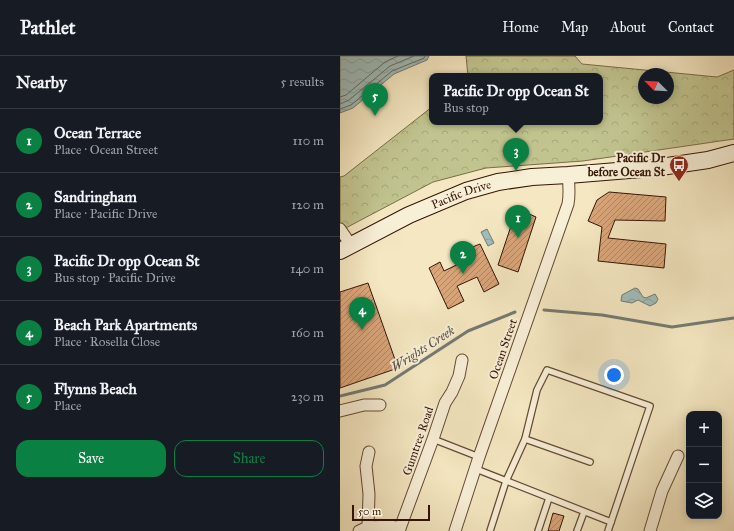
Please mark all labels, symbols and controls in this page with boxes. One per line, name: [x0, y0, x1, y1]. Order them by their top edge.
text: Pathlet: [20, 16, 76, 39]
text: Home: [502, 19, 539, 36]
text: Map: [561, 19, 588, 36]
text: About: [610, 19, 646, 36]
text: Contact: [668, 19, 714, 36]
north arrow: [638, 68, 674, 104]
text: Nearby: [16, 72, 67, 93]
popup: [429, 73, 603, 125]
text: 5 results: [280, 74, 324, 90]
text: Pacific Dr opp Ocean St: [443, 82, 589, 100]
pin: 5: [362, 83, 388, 116]
text: Bus stop: [443, 100, 489, 116]
text: Ocean Terrace: [54, 124, 141, 142]
text: 1: [26, 133, 32, 149]
text: 110 m: [292, 133, 324, 149]
pin: 3: [503, 138, 529, 171]
text: Place · Ocean Street: [54, 142, 158, 158]
place label: Pacific Dr before Ocean St: [587, 151, 666, 179]
bus stop icon: Pacific Dr before Ocean St: [668, 154, 690, 182]
street label: Pacific Drive: [429, 177, 493, 212]
text: Sandringham: [54, 188, 137, 206]
text: 2: [26, 197, 32, 213]
text: 120 m: [291, 197, 324, 213]
pin: 1: [505, 205, 531, 238]
text: Place · Pacific Drive: [54, 206, 157, 222]
pin: 2: [450, 241, 476, 274]
text: Pacific Dr opp Ocean St: [54, 252, 200, 270]
text: 3: [26, 261, 32, 277]
text: 140 m: [290, 261, 324, 277]
text: Bus stop · Pacific Drive: [54, 270, 176, 286]
pin: 4: [349, 297, 375, 330]
text: Beach Park Apartments: [54, 316, 197, 334]
street label: Ocean Street: [486, 316, 520, 381]
water label: Wrights Creek: [388, 322, 458, 375]
text: 4: [25, 325, 33, 341]
text: 160 m: [291, 325, 324, 341]
text: Place · Rosella Close: [54, 334, 160, 350]
your location: [604, 365, 624, 385]
text: Flynns Beach: [54, 380, 137, 398]
text: 5: [26, 389, 32, 405]
text: 230 m: [291, 389, 324, 405]
text: Place: [54, 398, 81, 414]
street label: Gumtree Road: [400, 405, 436, 477]
map controls: [686, 411, 722, 519]
button: +: [686, 411, 722, 447]
button: Save: [16, 440, 166, 477]
button: Share: [174, 440, 324, 477]
button: −: [686, 447, 722, 483]
button: layers: [686, 483, 722, 519]
scale bar: [352, 503, 430, 522]
text: 50 m: [358, 505, 381, 518]

